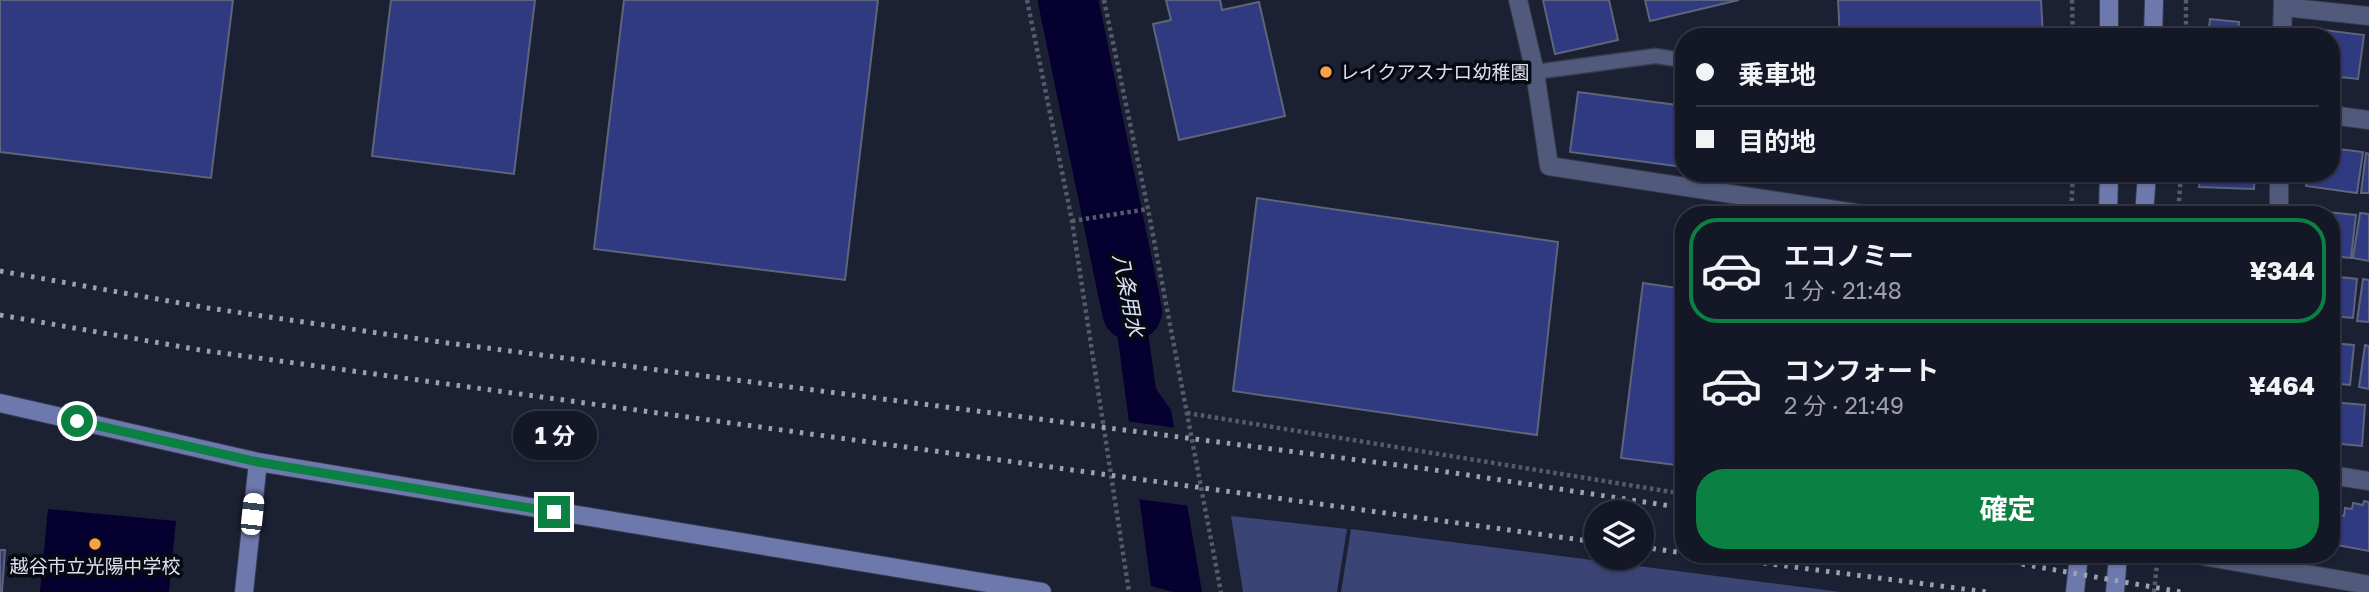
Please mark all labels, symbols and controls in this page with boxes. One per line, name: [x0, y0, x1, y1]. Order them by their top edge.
text: 乗車地: [1738, 59, 1816, 90]
place label: レイクアスナロ幼稚園: [1340, 60, 1530, 83]
marker: レイクアスナロ幼稚園: [1318, 64, 1334, 80]
text: 目的地: [1738, 126, 1816, 157]
icon: car: [1700, 239, 1763, 302]
text: エコノミー: [1784, 240, 1914, 271]
water label: 八条用水: [1108, 251, 1150, 340]
text: ¥344: [2249, 255, 2315, 286]
text: 1 分 · 21:48: [1784, 276, 1902, 304]
icon: car: [1700, 354, 1763, 417]
text: コンフォート: [1784, 355, 1939, 386]
text: ¥464: [2249, 370, 2315, 401]
text: 2 分 · 21:49: [1784, 391, 1904, 419]
route start: [61, 405, 93, 437]
callout: 1 分: [512, 410, 596, 460]
text: 1 分: [535, 421, 575, 449]
button: 確定: [1696, 469, 2319, 549]
car: [240, 492, 265, 536]
route end: [538, 496, 570, 528]
map controls: [1584, 500, 1654, 570]
button: layers: [1584, 500, 1654, 570]
marker: 越谷市立光陽中学校: [87, 536, 103, 552]
place label: 越谷市立光陽中学校: [9, 554, 181, 577]

